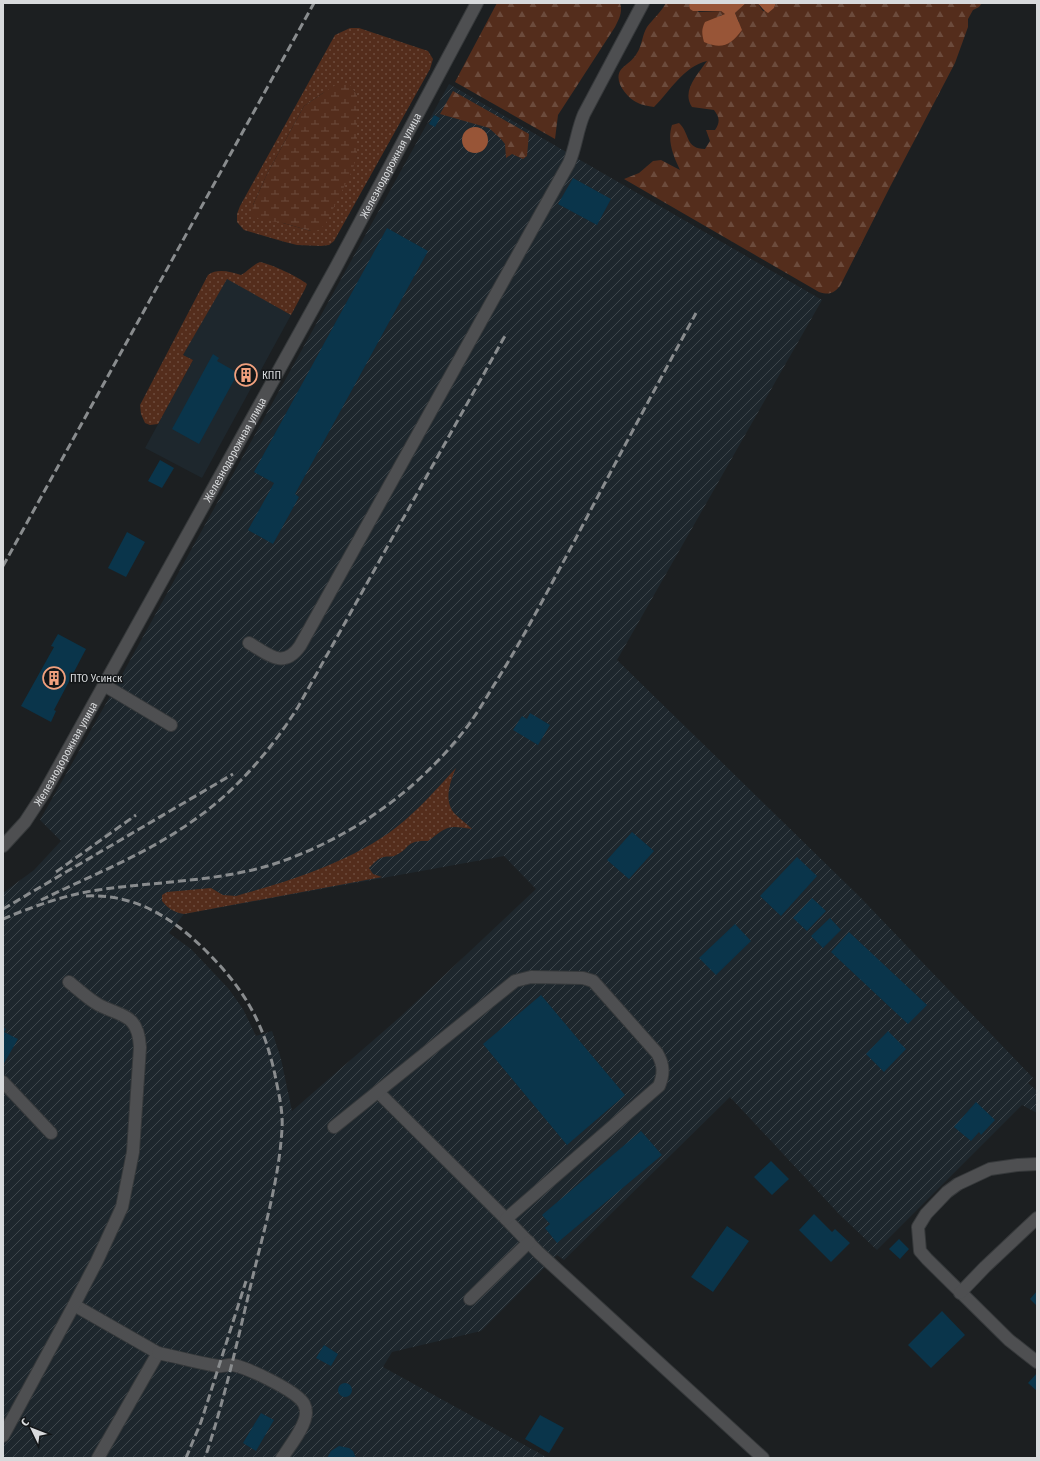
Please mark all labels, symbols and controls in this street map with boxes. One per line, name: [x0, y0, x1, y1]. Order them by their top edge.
street label: Железнодорожная улица: [357, 111, 424, 220]
building icon: КПП: [233, 362, 259, 388]
place label: КПП: [262, 369, 281, 382]
street label: Железнодорожная улица: [200, 395, 269, 504]
building icon: ПТО Усинск: [41, 665, 67, 691]
place label: ПТО Усинск: [70, 672, 123, 685]
street label: Железнодорожная улица: [31, 699, 100, 808]
north arrow: [12, 1409, 52, 1449]
text: С: [18, 1416, 32, 1429]

